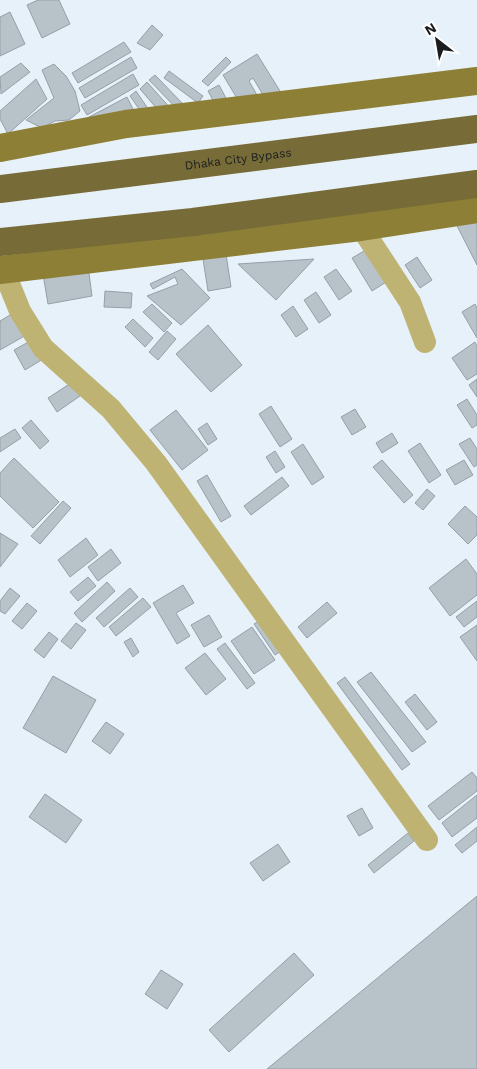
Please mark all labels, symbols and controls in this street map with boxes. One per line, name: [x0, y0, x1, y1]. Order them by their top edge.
north arrow: [412, 15, 462, 65]
text: N: [422, 19, 439, 38]
street label: Dhaka City Bypass: [184, 145, 292, 173]

